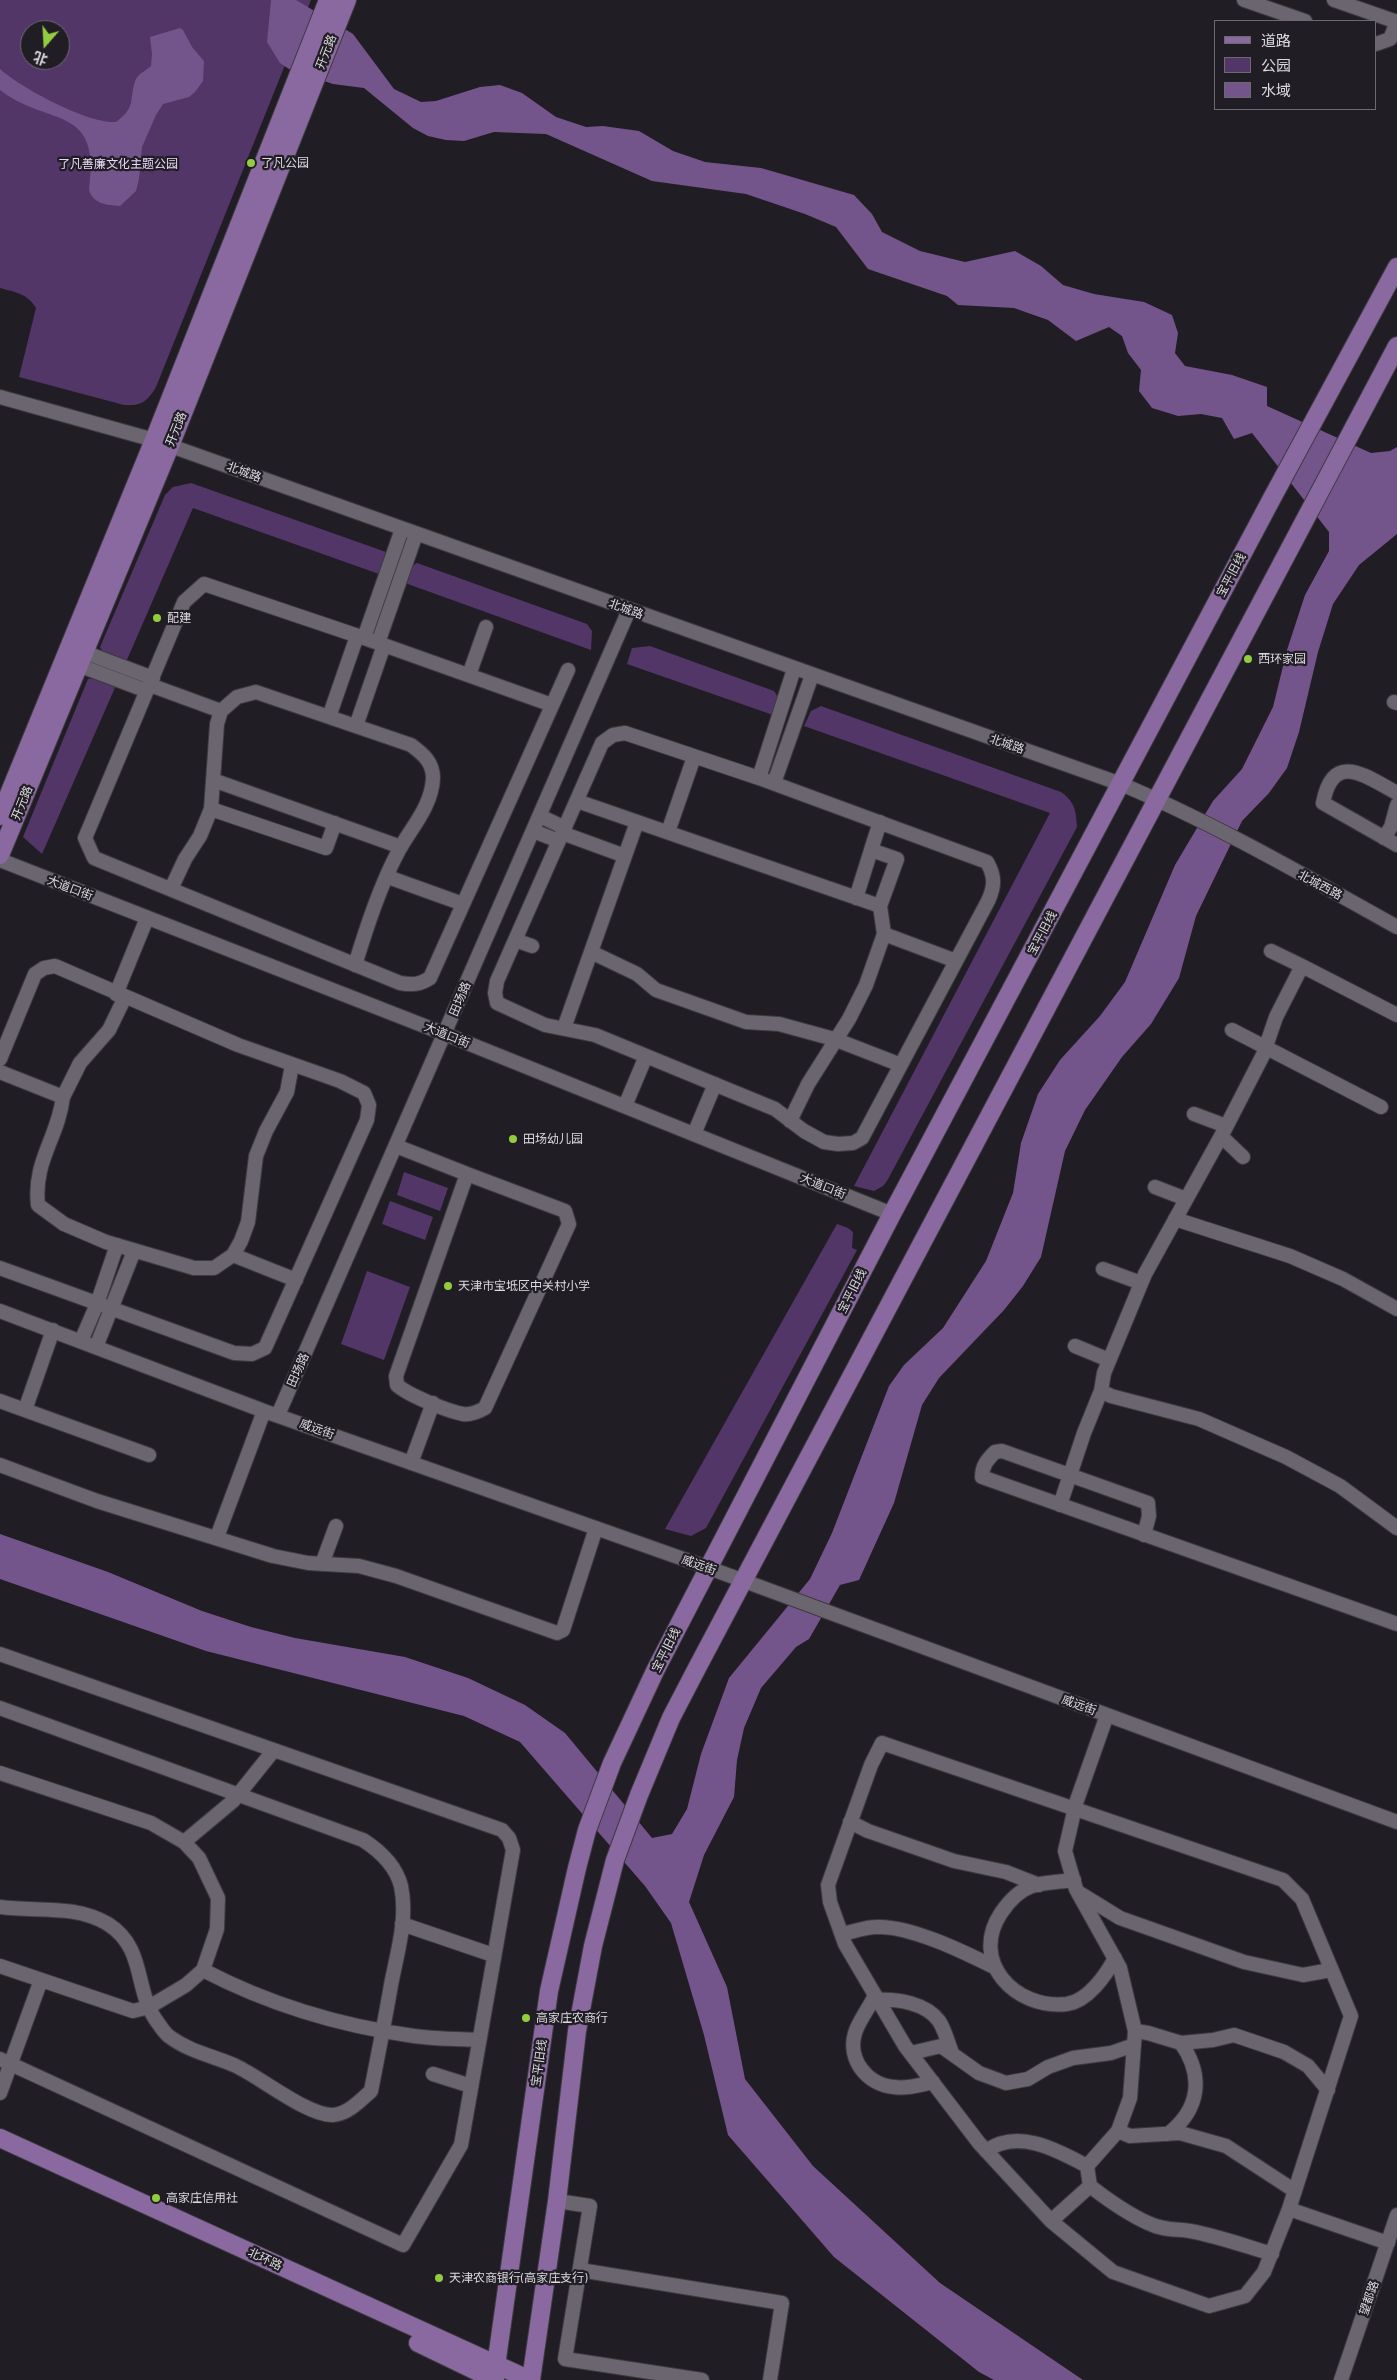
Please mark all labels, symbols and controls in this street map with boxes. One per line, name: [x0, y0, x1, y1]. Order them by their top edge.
north arrow: [20, 20, 70, 70]
legend: [1214, 20, 1377, 110]
text: 道路: [1261, 31, 1291, 49]
street label: 开元路: [313, 33, 339, 71]
text: 北: [31, 48, 50, 69]
text: 公园: [1261, 56, 1291, 74]
text: 水域: [1261, 81, 1291, 99]
place label: 了凡公园: [261, 156, 309, 170]
park label: 了凡善廉文化主题公园: [58, 157, 178, 171]
marker: 了凡公园: [245, 157, 257, 169]
street label: 开元路: [163, 410, 189, 448]
street label: 北城路: [225, 459, 263, 485]
street label: 宝平旧线: [1213, 550, 1249, 600]
street label: 北城路: [607, 596, 645, 622]
place label: 配建: [167, 611, 191, 625]
marker: 配建: [151, 612, 163, 624]
place label: 西环家园: [1258, 652, 1306, 666]
marker: 西环家园: [1242, 653, 1254, 665]
street label: 北城路: [988, 731, 1026, 757]
street label: 开元路: [9, 784, 35, 822]
street label: 北城西路: [1295, 867, 1345, 903]
street label: 大道口街: [45, 873, 95, 903]
street label: 宝平旧线: [1024, 908, 1060, 958]
street label: 田场路: [446, 980, 474, 1018]
street label: 大道口街: [422, 1019, 472, 1051]
place label: 田场幼儿园: [523, 1132, 583, 1146]
marker: 田场幼儿园: [507, 1133, 519, 1145]
street label: 大道口街: [798, 1170, 848, 1202]
street label: 宝平旧线: [835, 1266, 869, 1316]
place label: 天津市宝坻区中关村小学: [458, 1279, 590, 1293]
marker: 天津市宝坻区中关村小学: [442, 1280, 454, 1292]
street label: 田场路: [284, 1351, 312, 1389]
street label: 威远街: [298, 1416, 336, 1442]
street label: 威远街: [680, 1552, 718, 1578]
street label: 宝平旧线: [649, 1625, 683, 1675]
street label: 威远街: [1060, 1692, 1098, 1718]
place label: 高家庄农商行: [536, 2011, 608, 2025]
marker: 高家庄农商行: [520, 2012, 532, 2024]
street label: 宝平旧线: [529, 2038, 549, 2088]
place label: 高家庄信用社: [166, 2191, 238, 2205]
marker: 高家庄信用社: [150, 2192, 162, 2204]
street label: 北环路: [246, 2245, 284, 2273]
place label: 天津农商银行(高家庄支行): [449, 2271, 587, 2285]
marker: 天津农商银行(高家庄支行): [433, 2272, 445, 2284]
street label: 望都路: [1356, 2279, 1382, 2317]

